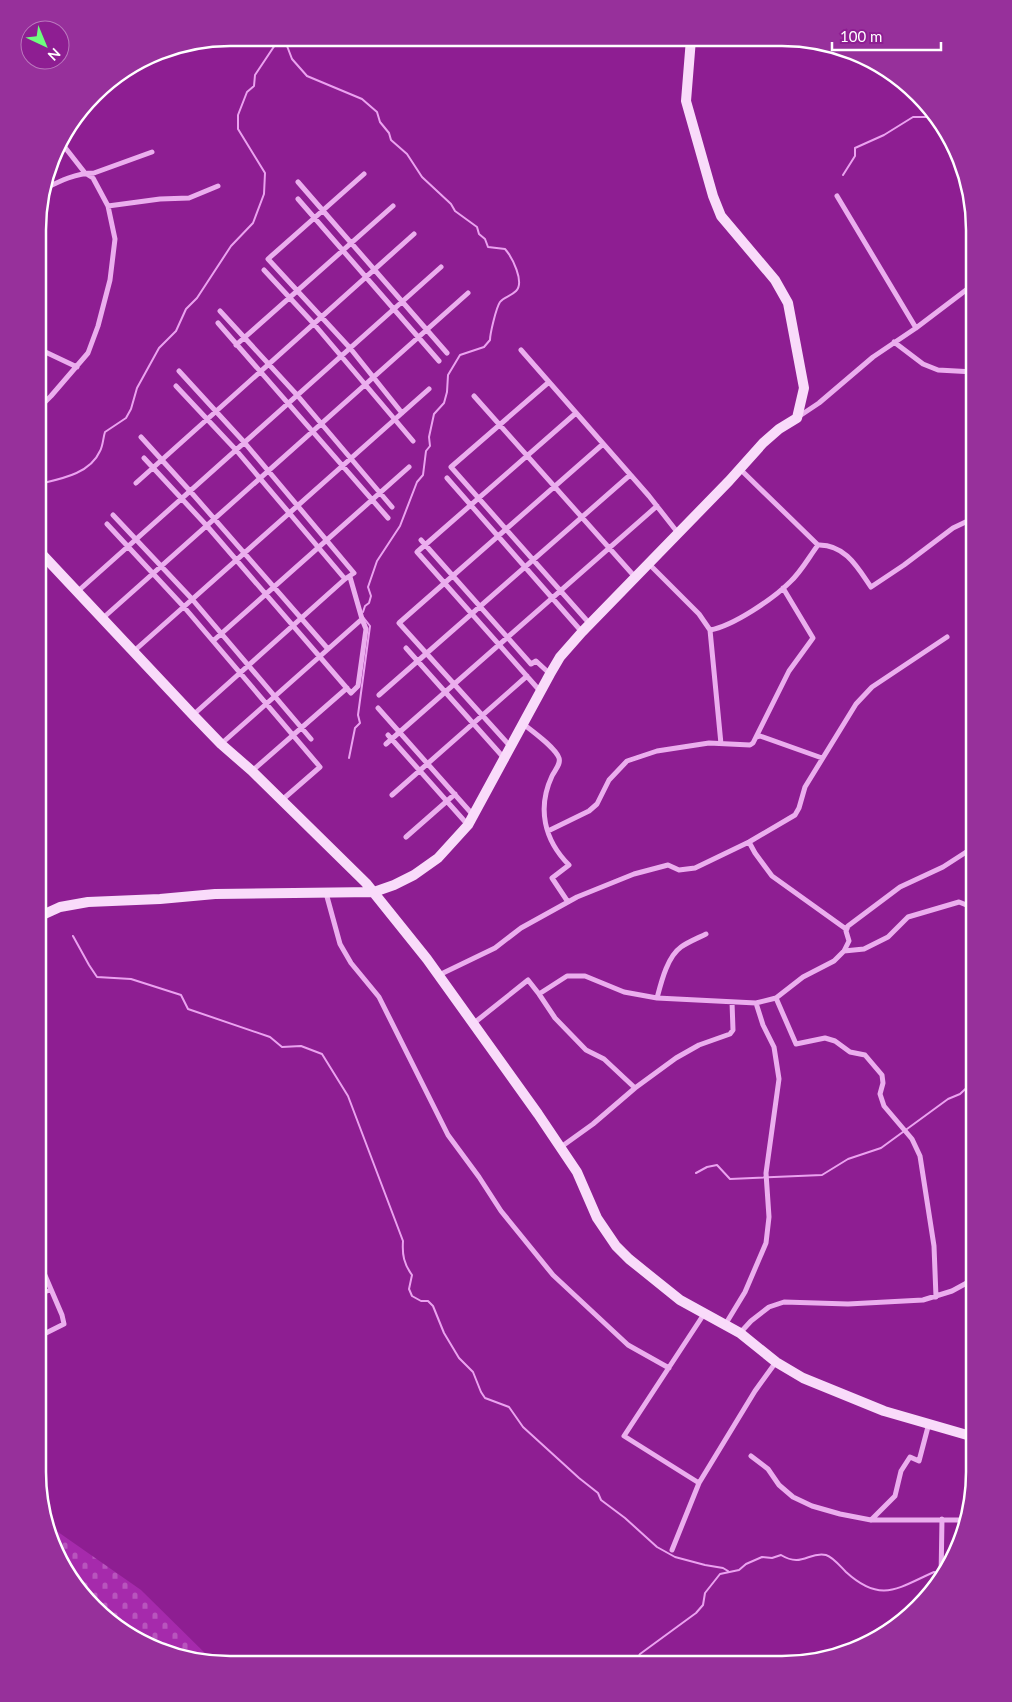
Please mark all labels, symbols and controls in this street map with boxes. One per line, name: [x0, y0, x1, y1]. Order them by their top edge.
north arrow: [20, 20, 70, 70]
scale bar: [832, 20, 941, 52]
text: 100 m: [840, 27, 882, 45]
text: N: [45, 45, 64, 65]

